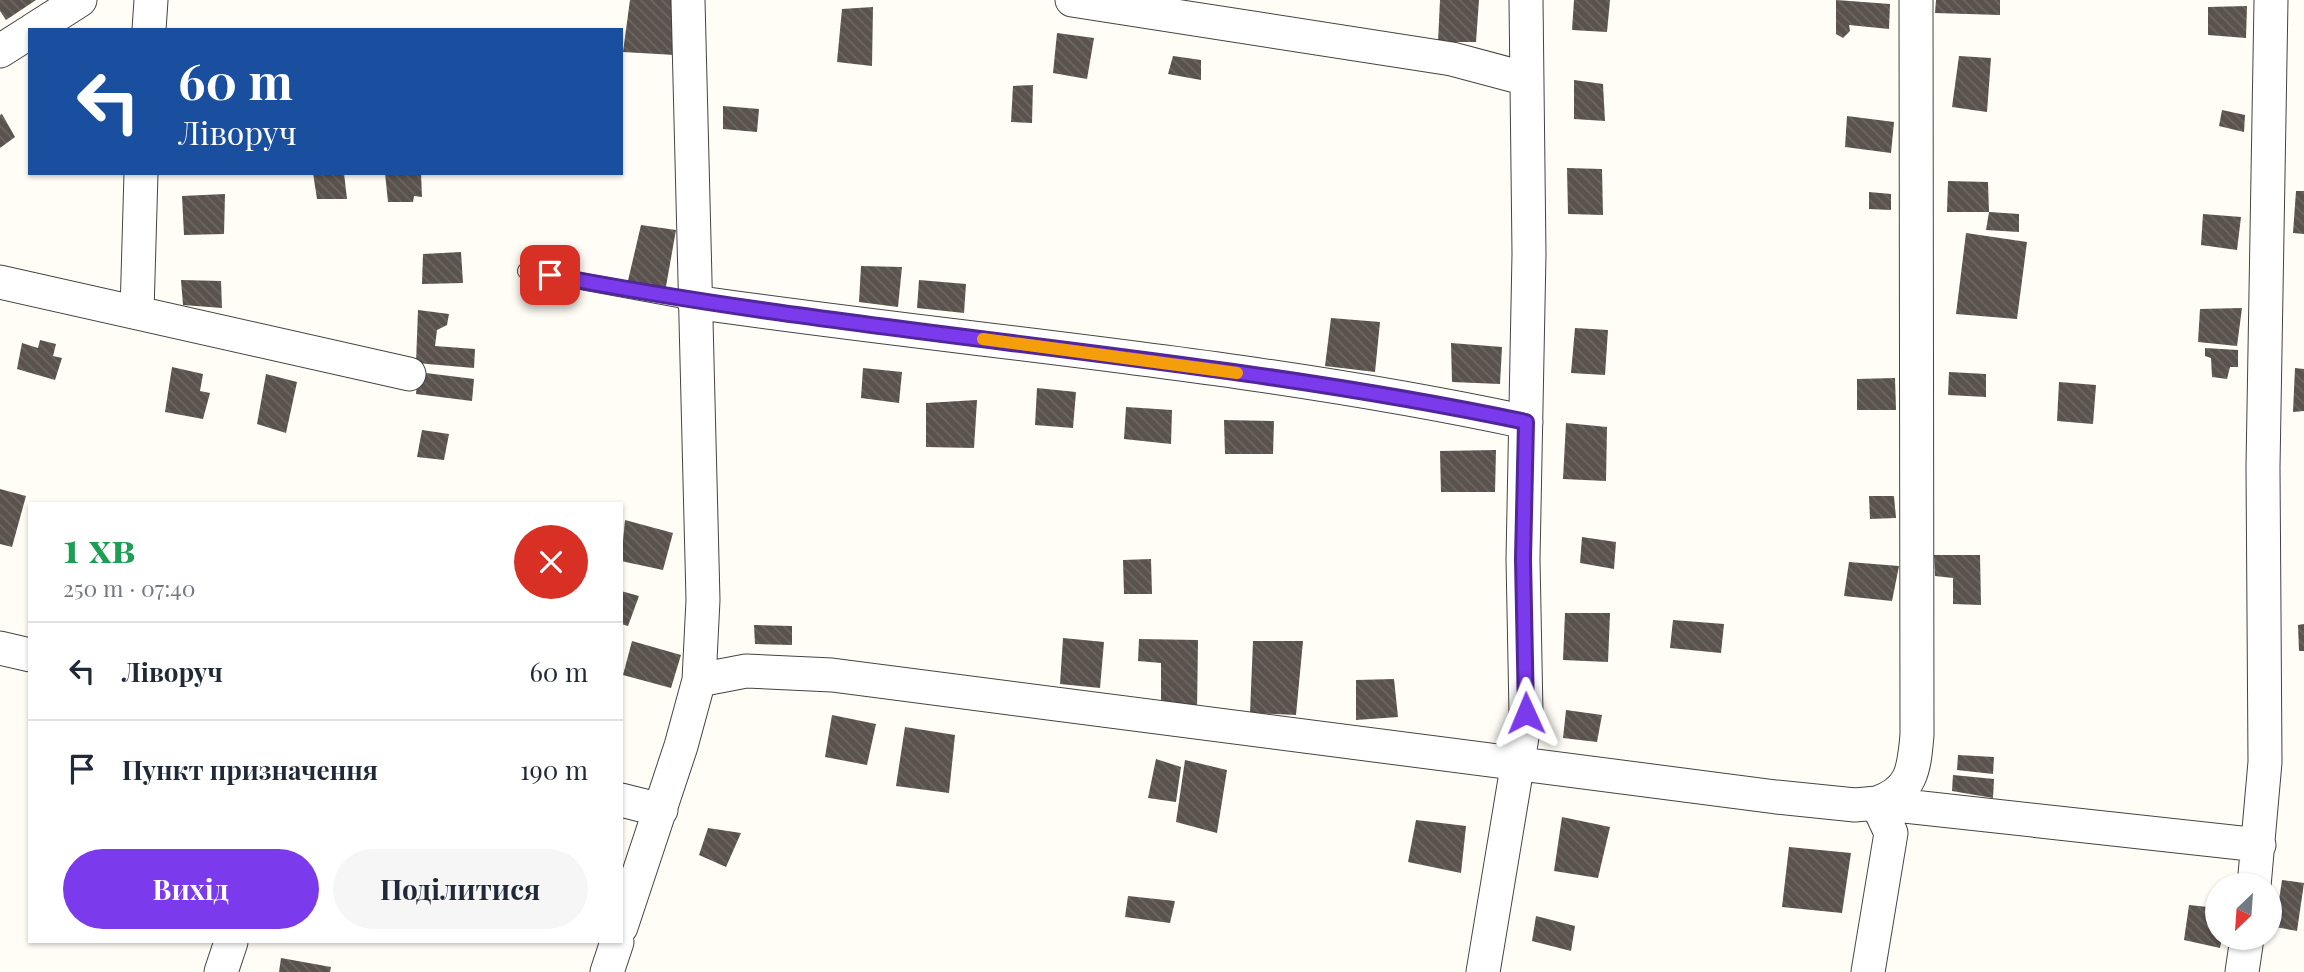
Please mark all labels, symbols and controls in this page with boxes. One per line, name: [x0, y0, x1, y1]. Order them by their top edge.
text: 60 m: [178, 47, 293, 112]
icon: left: [63, 56, 154, 147]
text: Ліворуч: [178, 110, 297, 153]
pin: [520, 245, 580, 305]
icon: arrive: [531, 256, 569, 294]
text: 1 хв: [63, 518, 135, 574]
button: close: [514, 525, 588, 599]
text: 250 m · 07:40: [63, 572, 195, 603]
icon: left: [63, 652, 101, 690]
text: Ліворуч: [122, 654, 223, 689]
text: 60 m: [529, 654, 588, 689]
position arrow: [1489, 676, 1563, 750]
icon: arrive: [63, 750, 101, 788]
text: Пункт призначення: [122, 752, 378, 787]
text: 190 m: [520, 752, 588, 787]
button: Вихід: [63, 849, 319, 929]
button: Поділитися: [333, 849, 588, 929]
north arrow: [2205, 873, 2282, 950]
map controls: [2205, 873, 2282, 950]

